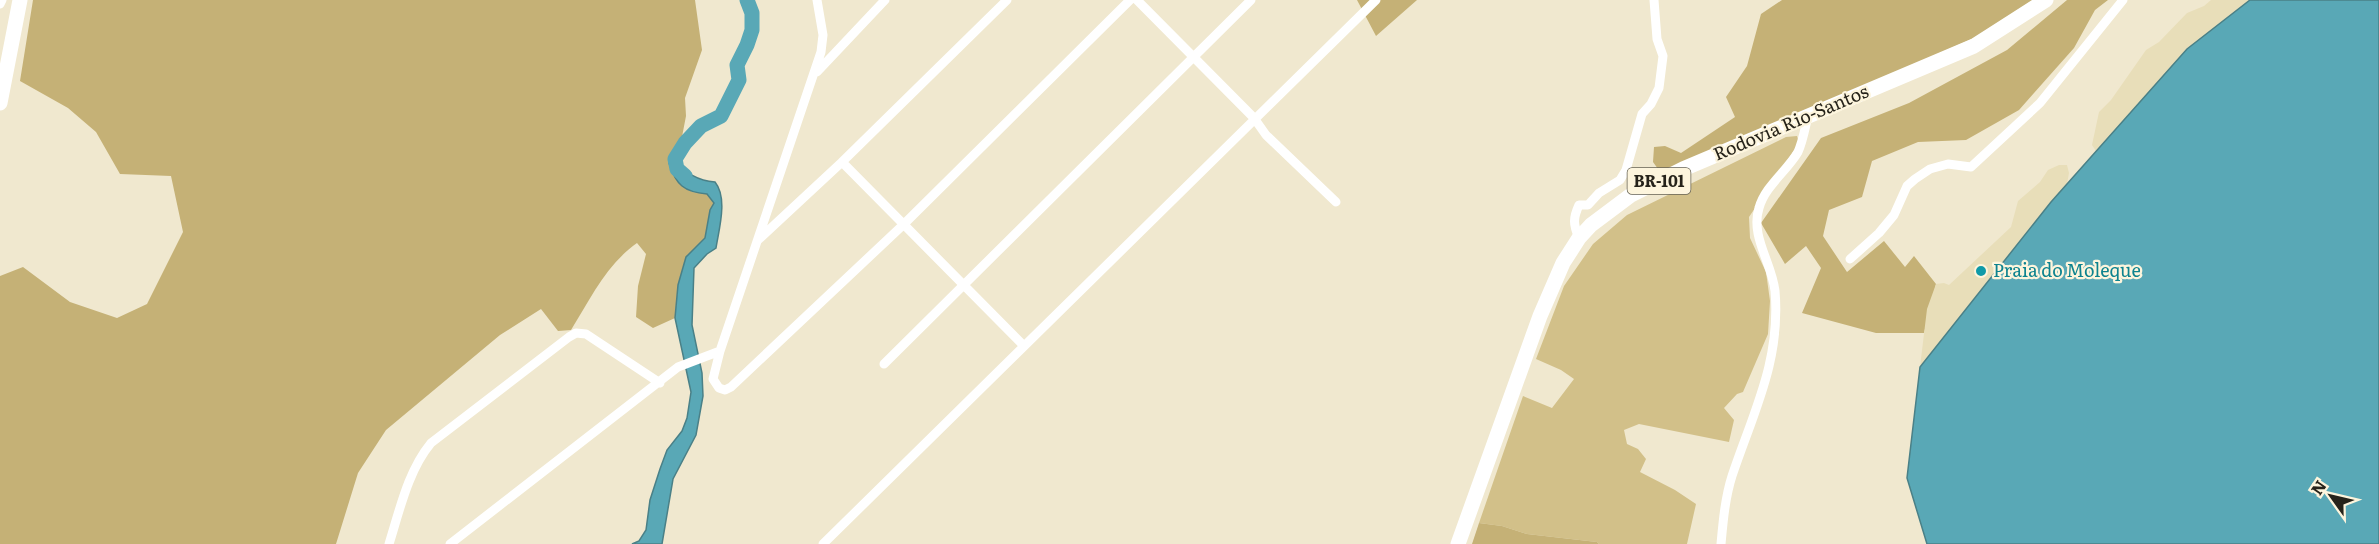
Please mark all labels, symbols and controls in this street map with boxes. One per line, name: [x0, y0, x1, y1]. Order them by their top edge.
street label: Rodovia Rio-Santos: [1708, 77, 1872, 167]
road number: BR-101: [1628, 168, 1690, 194]
place label: Praia do Moleque: [1993, 256, 2141, 283]
marker: Praia do Moleque: [1974, 264, 1988, 278]
north arrow: [2301, 466, 2361, 526]
text: N: [2304, 475, 2331, 499]

